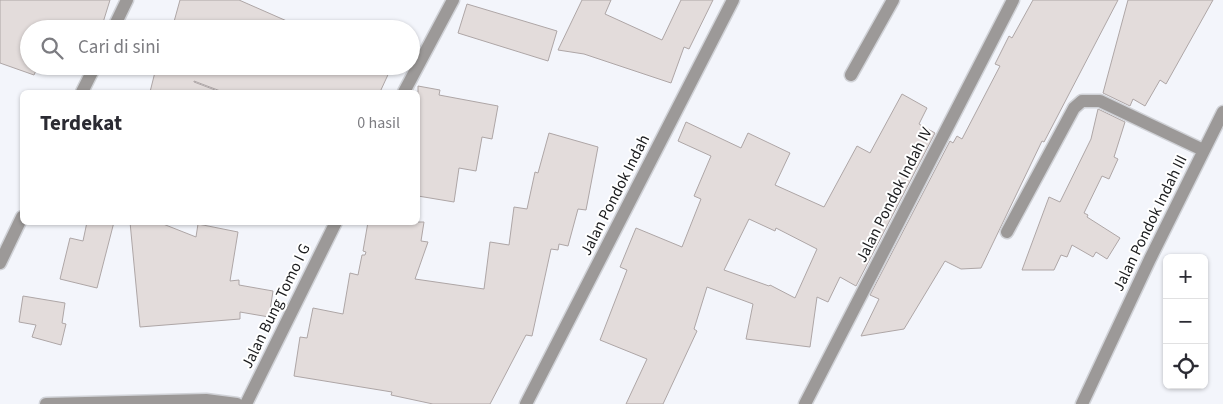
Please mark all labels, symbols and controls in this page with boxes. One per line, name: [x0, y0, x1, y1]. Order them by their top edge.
search box: [20, 20, 420, 75]
icon: search: [38, 34, 66, 62]
text: Cari di sini: [78, 34, 160, 61]
text: Terdekat: [40, 108, 122, 138]
text: 0 hasil: [357, 112, 400, 134]
street label: Jalan Pondok Indah IV: [850, 123, 938, 266]
street label: Jalan Pondok Indah: [575, 131, 655, 259]
street label: Jalan Pondok Indah III: [1107, 151, 1193, 295]
street label: Jalan Bung Tomo I G: [236, 240, 316, 372]
map controls: [1163, 254, 1208, 389]
button: +: [1163, 254, 1208, 299]
button: −: [1163, 299, 1208, 344]
button: locate: [1163, 344, 1208, 389]

